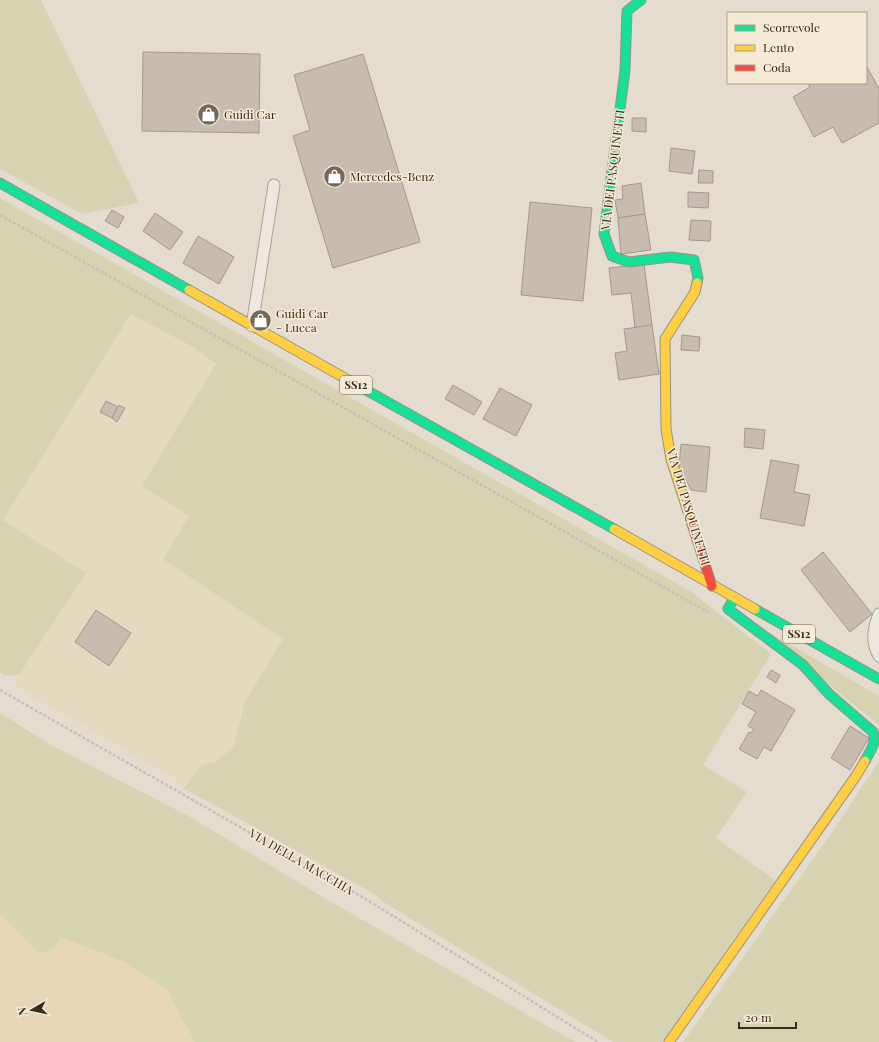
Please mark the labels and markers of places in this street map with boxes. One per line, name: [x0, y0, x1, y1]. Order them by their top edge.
shop icon: Guidi Car: [195, 102, 221, 128]
place label: Guidi Car: [224, 106, 277, 122]
shop icon: Mercedes-Benz: [322, 164, 348, 190]
place label: Mercedes-Benz: [350, 168, 434, 184]
place label: Guidi Car - Lucca: [276, 305, 329, 335]
shop icon: Guidi Car - Lucca: [248, 308, 274, 334]

